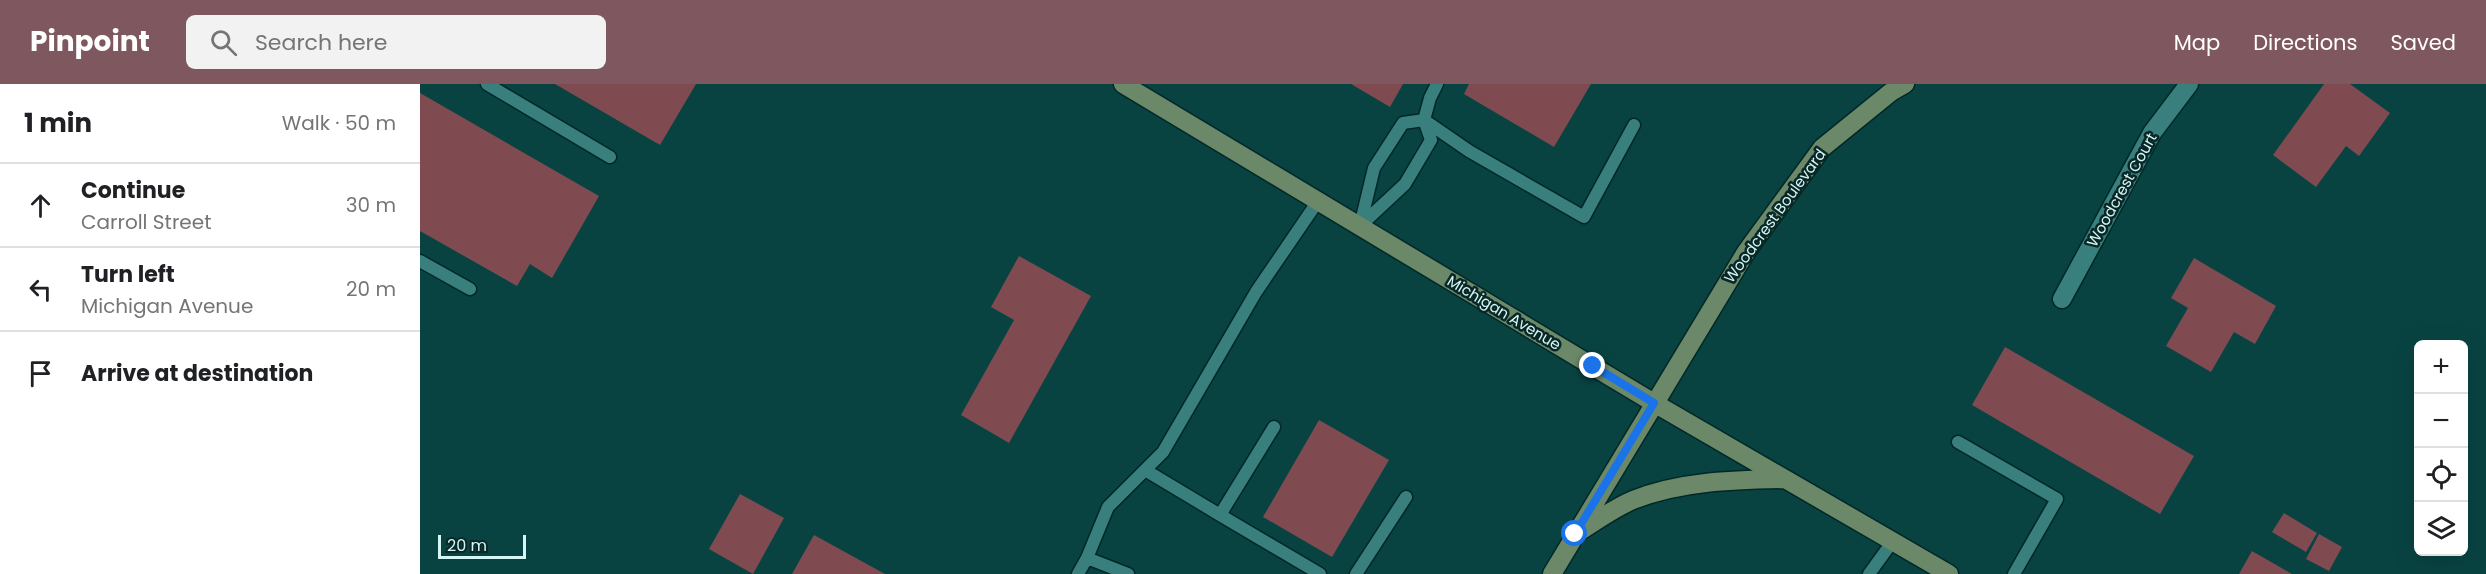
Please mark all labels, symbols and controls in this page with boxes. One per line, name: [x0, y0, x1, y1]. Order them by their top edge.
search box: [186, 15, 606, 69]
text: Pinpoint: [30, 22, 150, 61]
icon: search: [207, 26, 240, 59]
text: Search here: [255, 27, 387, 58]
text: Map: [2174, 28, 2220, 57]
text: Directions: [2253, 28, 2357, 57]
text: Saved: [2390, 28, 2456, 57]
text: 1 min: [24, 105, 92, 141]
text: Walk · 50 m: [282, 109, 396, 137]
street label: Woodcrest Court: [2082, 129, 2162, 250]
street label: Woodcrest Boulevard: [1719, 144, 1830, 287]
text: Continue: [81, 175, 185, 206]
icon: ahead: [24, 189, 57, 222]
text: 30 m: [346, 191, 396, 219]
text: Carroll Street: [81, 208, 211, 236]
text: Turn left: [81, 259, 175, 290]
street label: Michigan Avenue: [1443, 270, 1565, 355]
icon: left: [24, 273, 57, 306]
text: 20 m: [346, 275, 396, 303]
text: Michigan Avenue: [81, 292, 253, 320]
map controls: [2414, 340, 2468, 556]
button: +: [2414, 340, 2468, 394]
route end: [1579, 352, 1605, 378]
icon: arrive: [24, 357, 57, 390]
text: Arrive at destination: [81, 358, 313, 389]
button: −: [2414, 394, 2468, 448]
button: locate: [2414, 448, 2468, 502]
button: layers: [2414, 502, 2468, 556]
route start: [1561, 520, 1587, 546]
scale bar: [438, 532, 526, 560]
text: 20 m: [447, 534, 487, 557]

